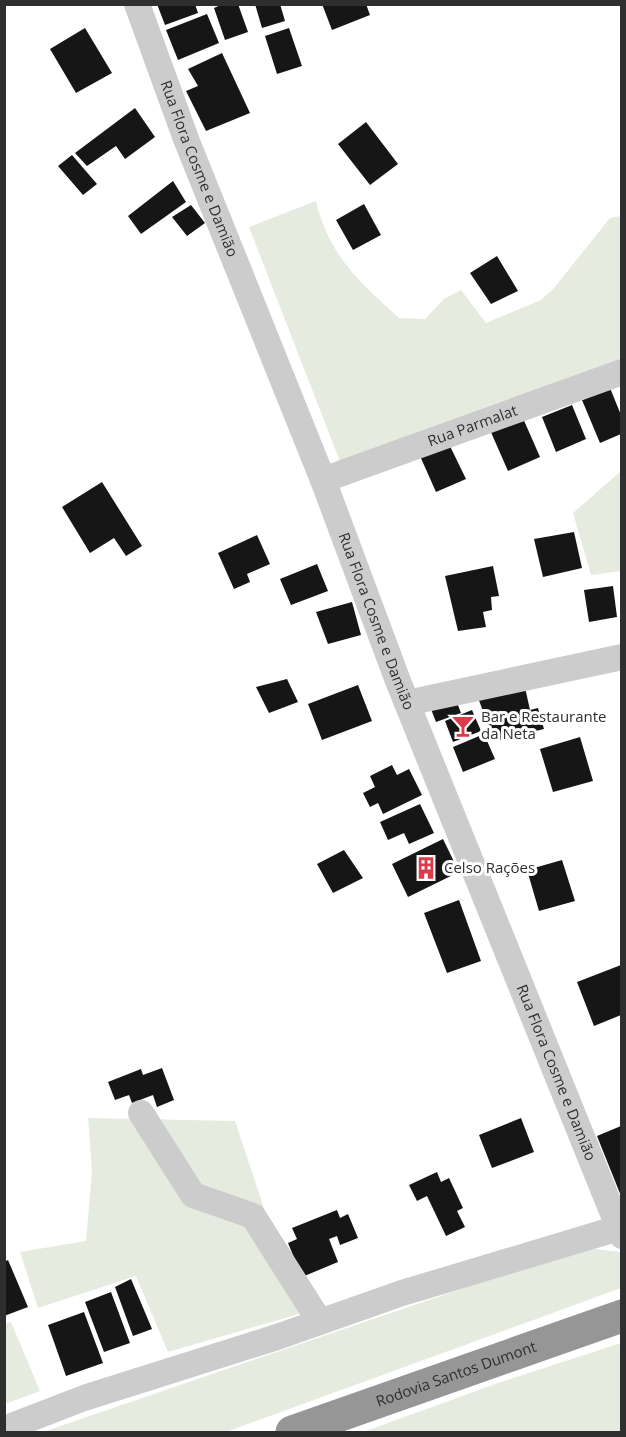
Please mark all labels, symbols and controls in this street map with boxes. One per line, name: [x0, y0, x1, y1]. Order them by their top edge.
street label: Rua Flora Cosme e Damião: [156, 77, 243, 260]
street label: Rua Parmalat: [425, 400, 520, 450]
street label: Rua Flora Cosme e Damião: [334, 529, 420, 713]
place label: Bar e Restaurante da Neta: [481, 706, 607, 743]
bar icon: Bar e Restaurante da Neta: [450, 713, 476, 739]
building icon: Celso Rações: [413, 855, 439, 881]
place label: Celso Rações: [444, 857, 535, 877]
street label: Rua Flora Cosme e Damião: [513, 981, 601, 1163]
street label: Rodovia Santos Dumont: [373, 1336, 539, 1411]

